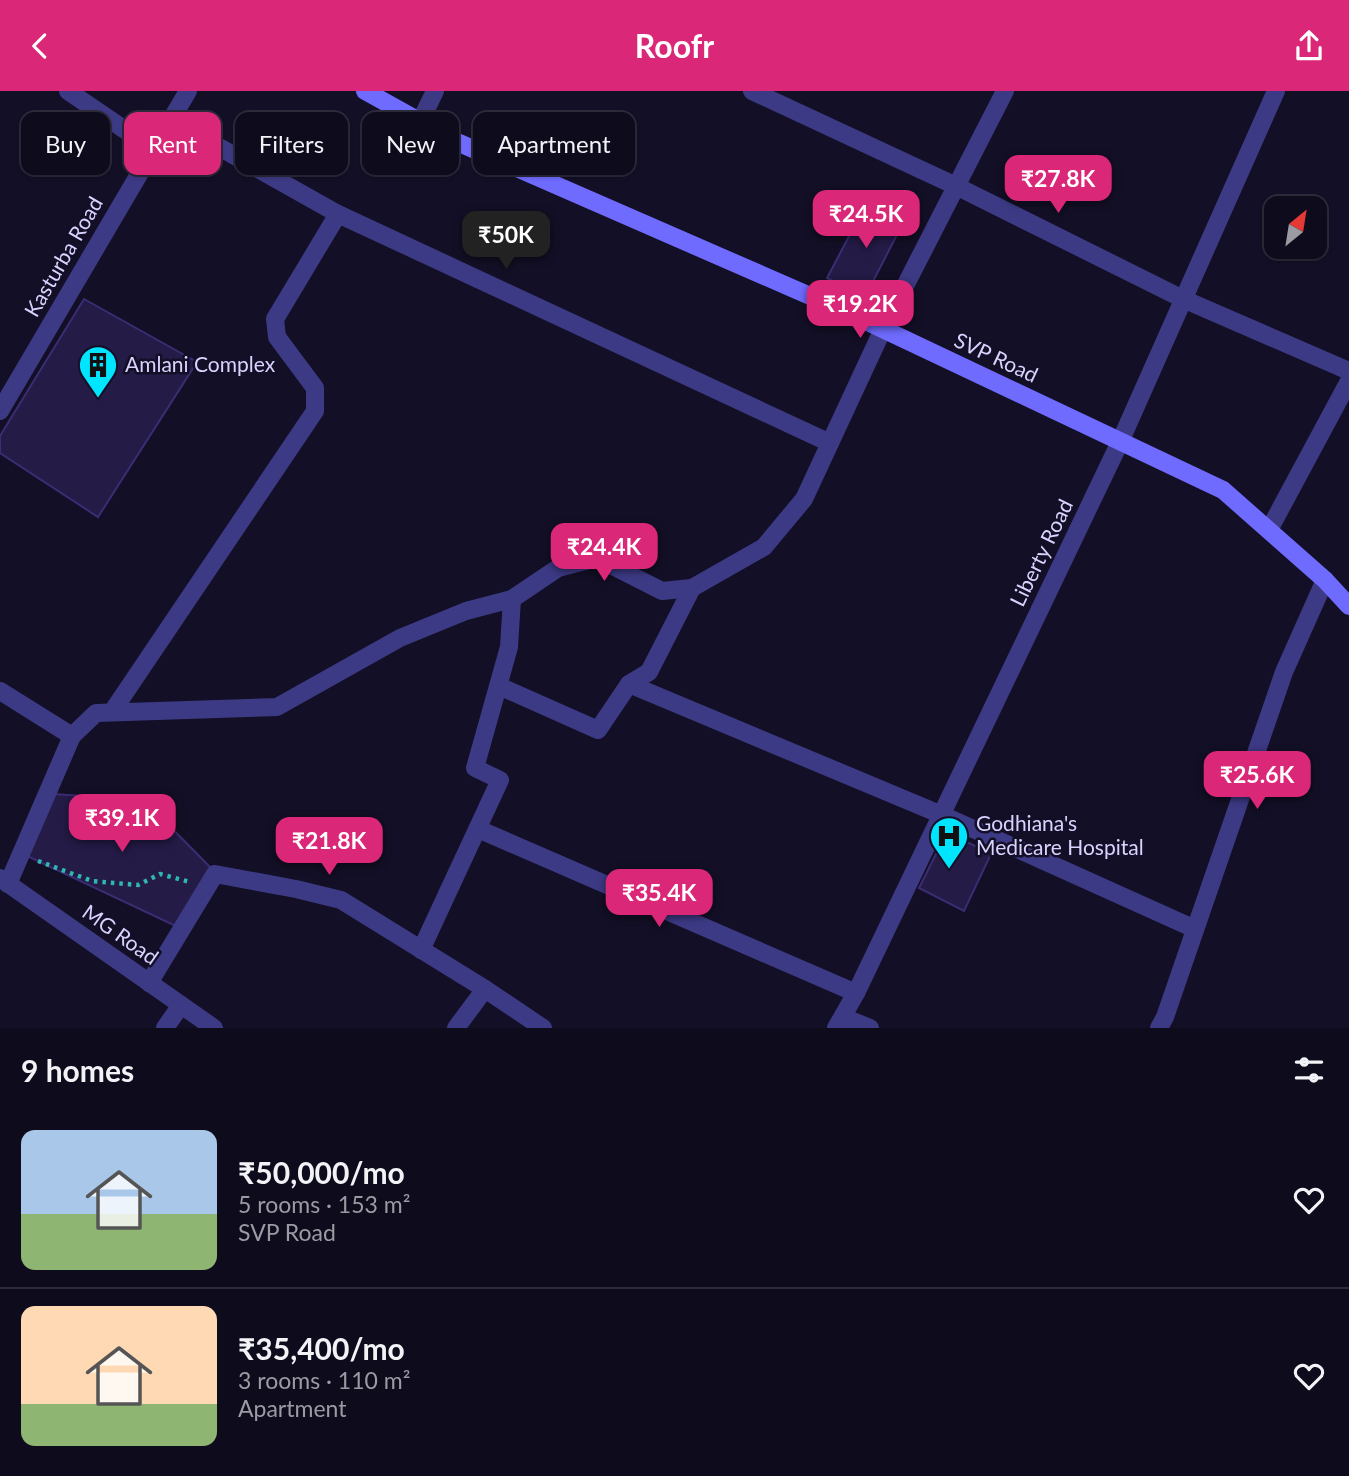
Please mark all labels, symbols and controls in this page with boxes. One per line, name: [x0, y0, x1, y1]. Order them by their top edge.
text: Roofr: [635, 26, 714, 65]
icon: back: [21, 27, 59, 65]
icon: share: [1290, 27, 1328, 65]
chip: Buy: [21, 112, 110, 175]
chip: Rent: [124, 112, 221, 175]
chip: Filters: [235, 112, 348, 175]
chip: New: [362, 112, 459, 175]
chip: Apartment: [473, 112, 635, 175]
pin: ₹27.8K: [1001, 155, 1115, 215]
text: ₹27.8K: [1021, 164, 1095, 192]
pin: ₹24.5K: [809, 191, 923, 250]
street label: Kasturba Road: [18, 192, 107, 321]
north arrow: [1264, 196, 1326, 259]
map controls: [1264, 196, 1327, 259]
text: ₹24.5K: [829, 199, 903, 227]
pin: ₹50K: [465, 211, 547, 271]
text: ₹50K: [478, 220, 534, 248]
pin: ₹19.2K: [803, 281, 917, 340]
text: ₹19.2K: [823, 289, 897, 317]
street label: SVP Road: [951, 326, 1042, 387]
building icon: Amlani Complex: [77, 344, 119, 399]
place label: Amlani Complex: [125, 351, 276, 376]
street label: Liberty Road: [1004, 495, 1077, 610]
pin: ₹24.4K: [547, 524, 661, 583]
text: ₹24.4K: [567, 532, 641, 560]
pin: ₹25.6K: [1200, 751, 1314, 811]
text: ₹25.6K: [1220, 760, 1294, 788]
pin: ₹39.1K: [65, 795, 179, 854]
text: ₹39.1K: [85, 803, 159, 831]
place label: Godhiana's Medicare Hospital: [976, 810, 1144, 859]
hospital icon: Godhiana's Medicare Hospital: [928, 815, 970, 870]
pin: ₹21.8K: [272, 817, 386, 877]
text: ₹21.8K: [292, 826, 366, 854]
pin: ₹35.4K: [602, 869, 716, 929]
text: ₹35.4K: [622, 878, 696, 906]
street label: MG Road: [78, 899, 164, 969]
icon: filters: [1290, 1051, 1328, 1089]
text: 9 homes: [21, 1052, 134, 1088]
text: ₹50,000/mo: [238, 1154, 405, 1190]
icon: home: [77, 1158, 161, 1242]
icon: heart: [1290, 1181, 1328, 1219]
text: 5 rooms · 153 m²: [238, 1190, 410, 1218]
text: SVP Road: [238, 1218, 336, 1246]
text: ₹35,400/mo: [238, 1330, 405, 1366]
icon: home: [77, 1334, 161, 1418]
icon: heart: [1290, 1357, 1328, 1395]
text: 3 rooms · 110 m²: [238, 1366, 410, 1394]
text: Apartment: [238, 1394, 346, 1422]

